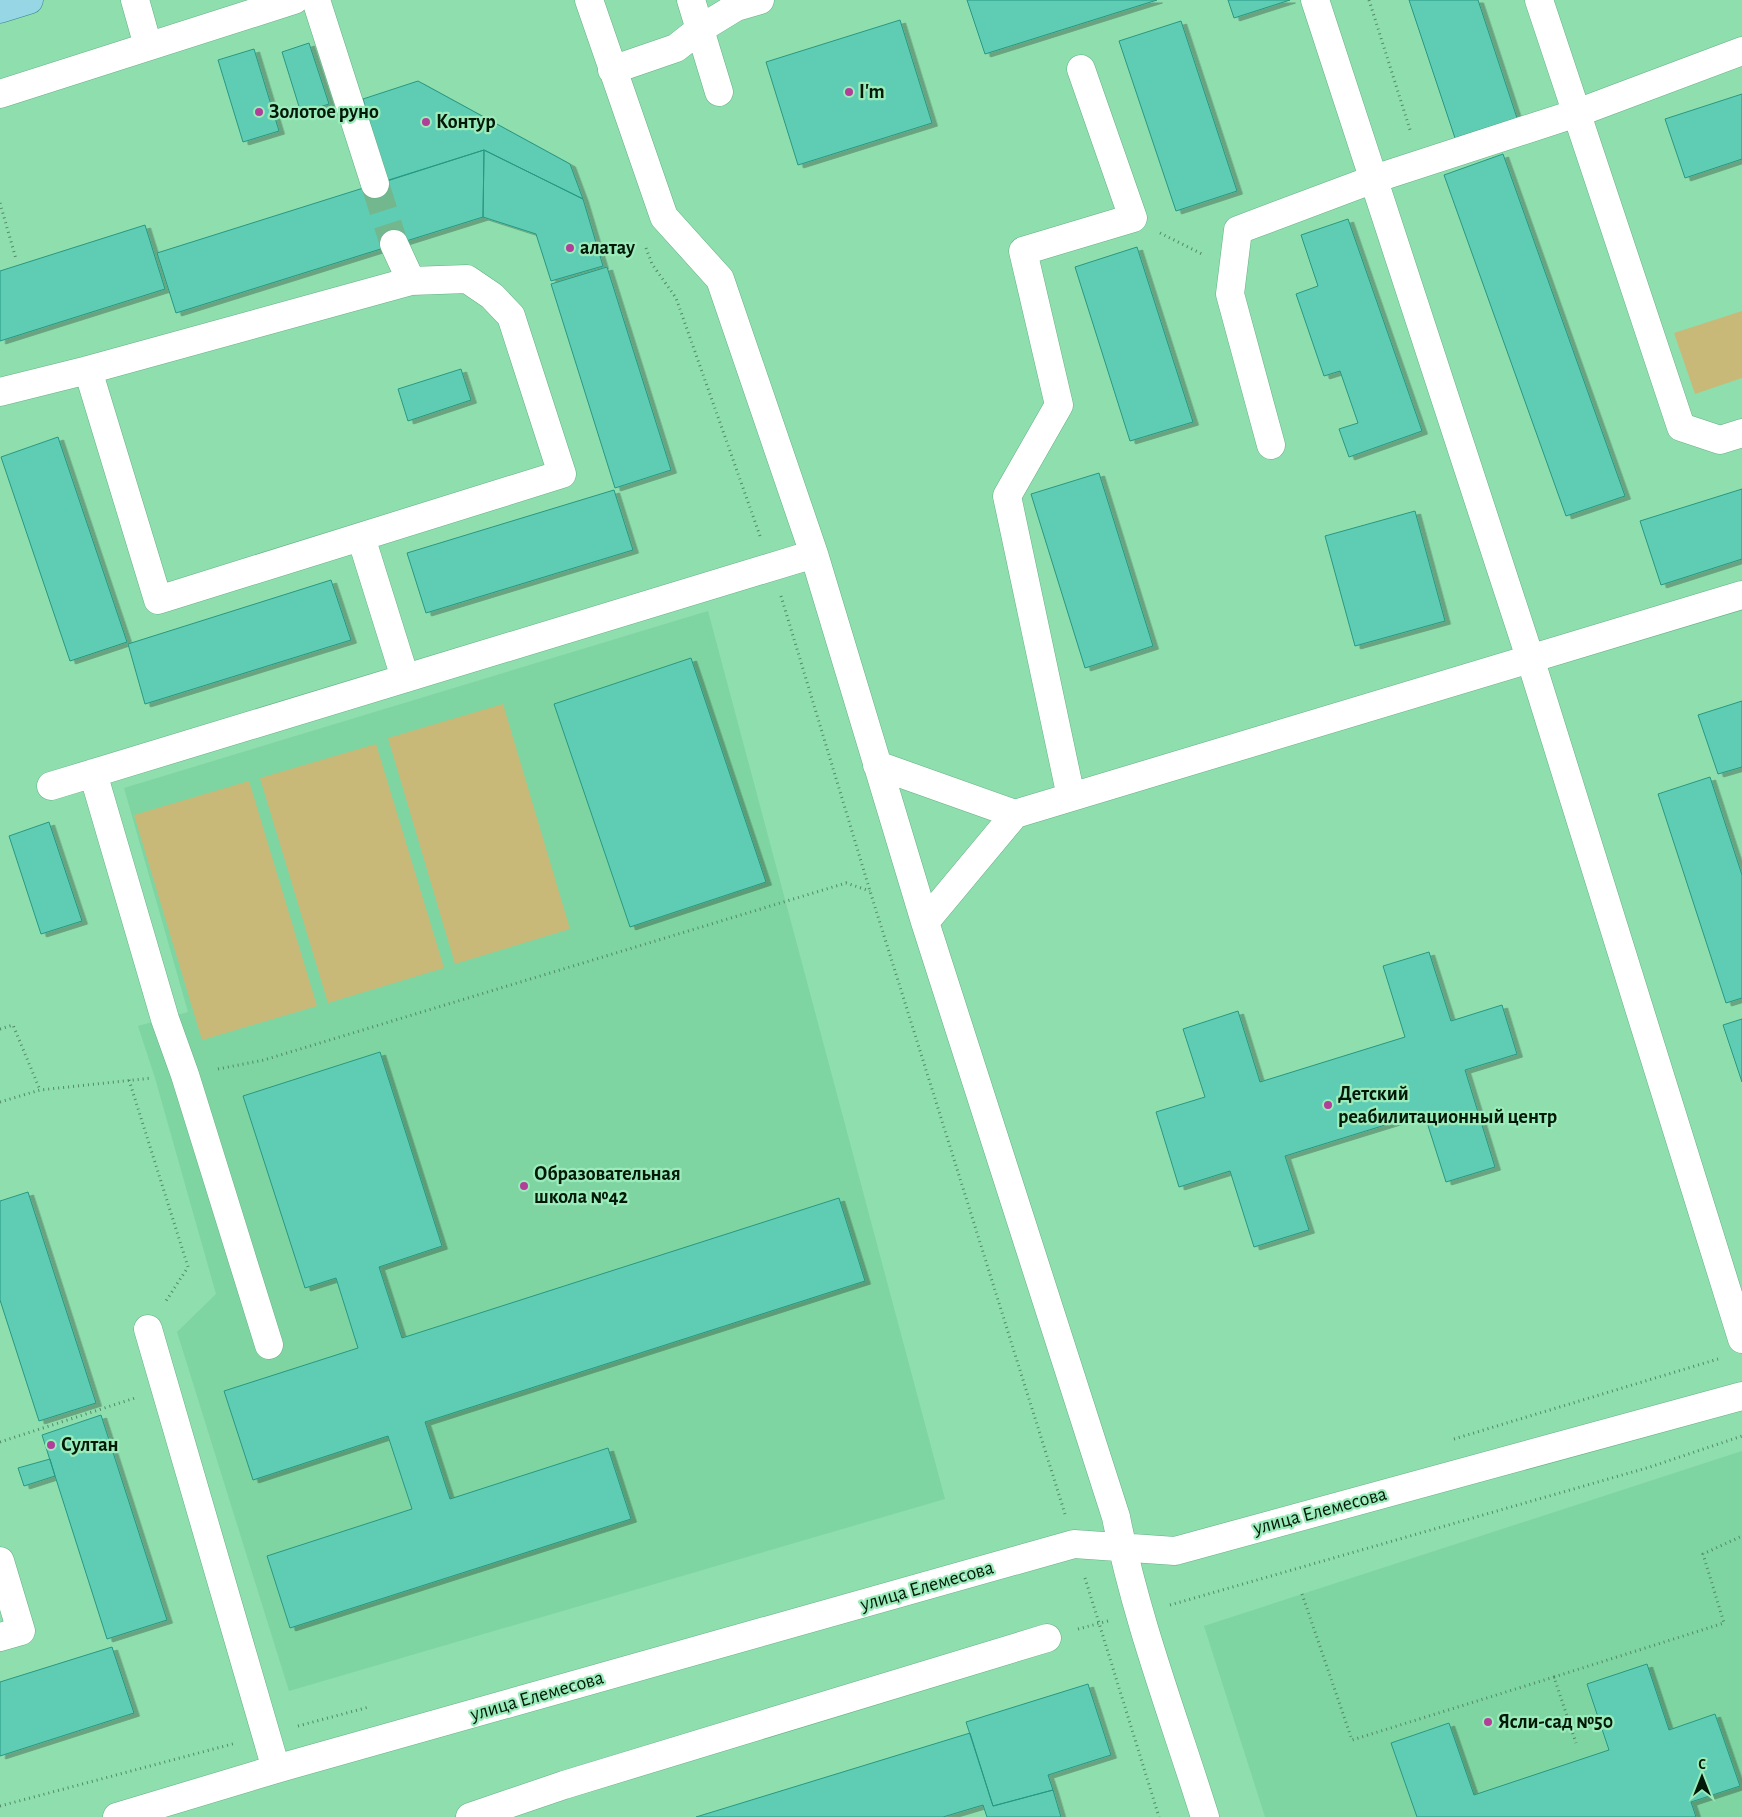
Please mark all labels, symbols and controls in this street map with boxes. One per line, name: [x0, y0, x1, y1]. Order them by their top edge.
place label: I'm: [859, 82, 885, 102]
marker: I'm: [843, 86, 855, 98]
place label: Золотое руно: [269, 102, 379, 122]
marker: Золотое руно: [253, 106, 265, 118]
place label: Контур: [436, 112, 496, 132]
marker: Контур: [420, 116, 432, 128]
place label: алатау: [580, 238, 635, 258]
marker: алатау: [564, 242, 576, 254]
place label: Детский реабилитационный центр: [1338, 1084, 1557, 1127]
marker: Детский реабилитационный центр: [1322, 1099, 1334, 1111]
place label: Образовательная школа №42: [534, 1164, 681, 1207]
marker: Образовательная школа №42: [518, 1180, 530, 1192]
place label: Султан: [61, 1435, 119, 1455]
marker: Султан: [45, 1439, 57, 1451]
street label: улица Елемесова: [1250, 1484, 1389, 1539]
street label: улица Елемесова: [857, 1557, 996, 1615]
street label: улица Елемесова: [467, 1667, 606, 1725]
place label: Ясли-сад №50: [1498, 1712, 1613, 1732]
marker: Ясли-сад №50: [1482, 1716, 1494, 1728]
north arrow: [1677, 1752, 1727, 1802]
text: С: [1698, 1758, 1706, 1772]

